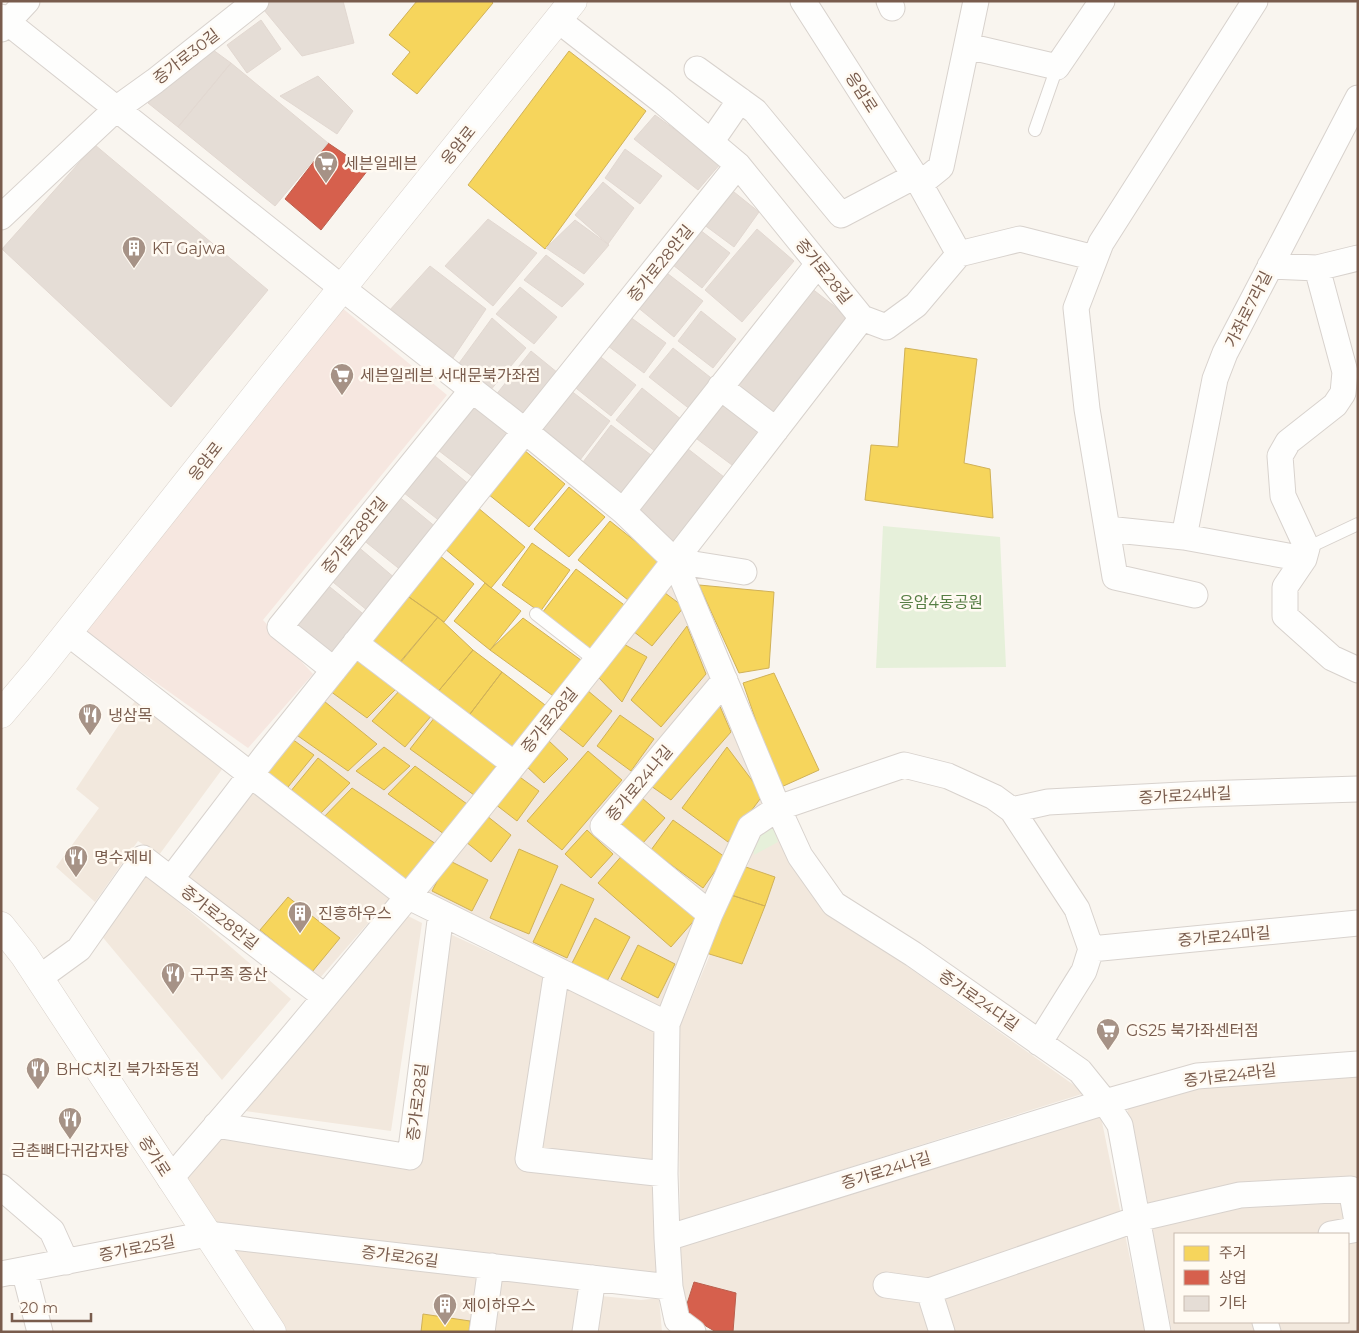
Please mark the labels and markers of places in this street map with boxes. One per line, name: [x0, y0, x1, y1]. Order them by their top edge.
supermarket icon: 세븐일레븐: [313, 150, 339, 184]
place label: 세븐일레븐: [344, 154, 418, 173]
building icon: KT Gajwa: [121, 235, 147, 269]
place label: KT Gajwa: [152, 239, 226, 258]
supermarket icon: 세븐일레븐 서대문북가좌점: [329, 362, 355, 396]
place label: 세븐일레븐 서대문북가좌점: [360, 366, 541, 385]
restaurant icon: 냉삼목: [77, 702, 103, 736]
place label: 냉삼목: [108, 706, 152, 725]
restaurant icon: 명수제비: [63, 844, 89, 878]
place label: 명수제비: [94, 848, 153, 867]
building icon: 진흥하우스: [287, 900, 313, 934]
place label: 진흥하우스: [318, 904, 392, 923]
restaurant icon: 구구족 증산: [160, 961, 186, 995]
place label: 구구족 증산: [190, 965, 268, 984]
supermarket icon: GS25 북가좌센터점: [1095, 1017, 1121, 1051]
place label: GS25 북가좌센터점: [1126, 1021, 1259, 1040]
restaurant icon: BHC치킨 북가좌동점: [25, 1056, 51, 1090]
place label: BHC치킨 북가좌동점: [56, 1060, 200, 1079]
restaurant icon: 금촌뼈다귀감자탕: [57, 1106, 83, 1140]
place label: 금촌뼈다귀감자탕: [11, 1141, 129, 1160]
building icon: 제이하우스: [432, 1292, 458, 1326]
place label: 제이하우스: [462, 1296, 536, 1315]

